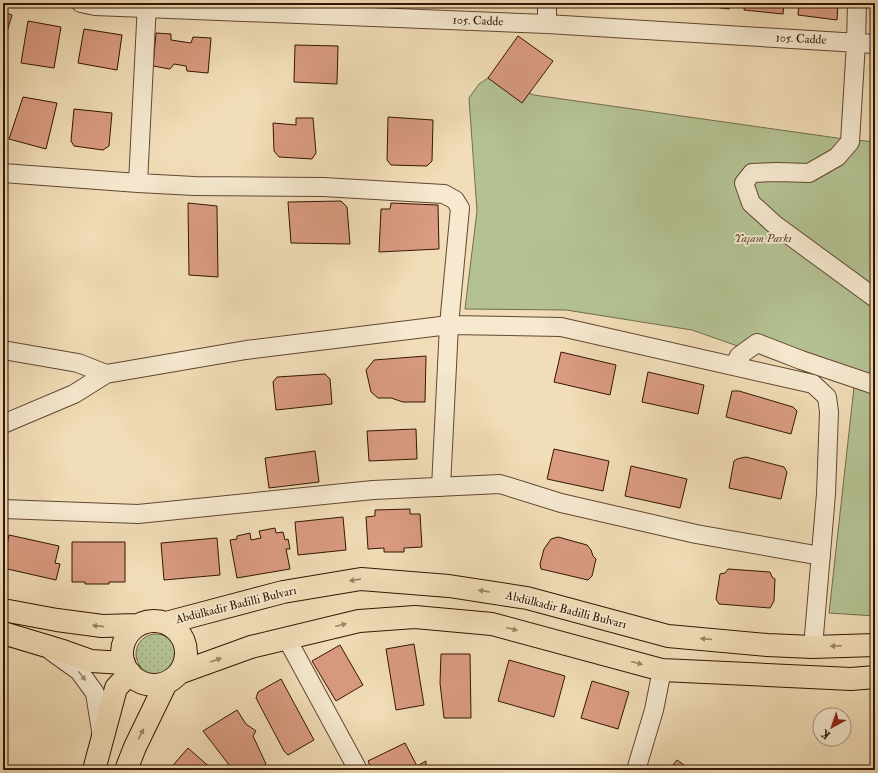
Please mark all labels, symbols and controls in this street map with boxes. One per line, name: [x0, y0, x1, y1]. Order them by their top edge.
street label: 105. Cadde: [452, 13, 504, 29]
street label: 105. Cadde: [775, 30, 827, 48]
park label: Yaşam Parkı: [734, 231, 792, 246]
one-way arrow: [349, 578, 361, 584]
street label: Abdülkadir Badilli Bulvarı: [173, 583, 298, 628]
street label: Abdülkadir Badilli Bulvarı: [503, 587, 628, 632]
one-way arrow: [478, 588, 490, 594]
one-way arrow: [92, 622, 104, 629]
one-way arrow: [335, 622, 347, 628]
one-way arrow: [506, 626, 518, 632]
one-way arrow: [700, 636, 712, 643]
one-way arrow: [829, 643, 842, 649]
one-way arrow: [211, 657, 223, 663]
one-way arrow: [631, 660, 643, 666]
one-way arrow: [78, 670, 86, 681]
north arrow: [812, 707, 852, 747]
text: K: [818, 726, 833, 742]
one-way arrow: [138, 728, 144, 740]

